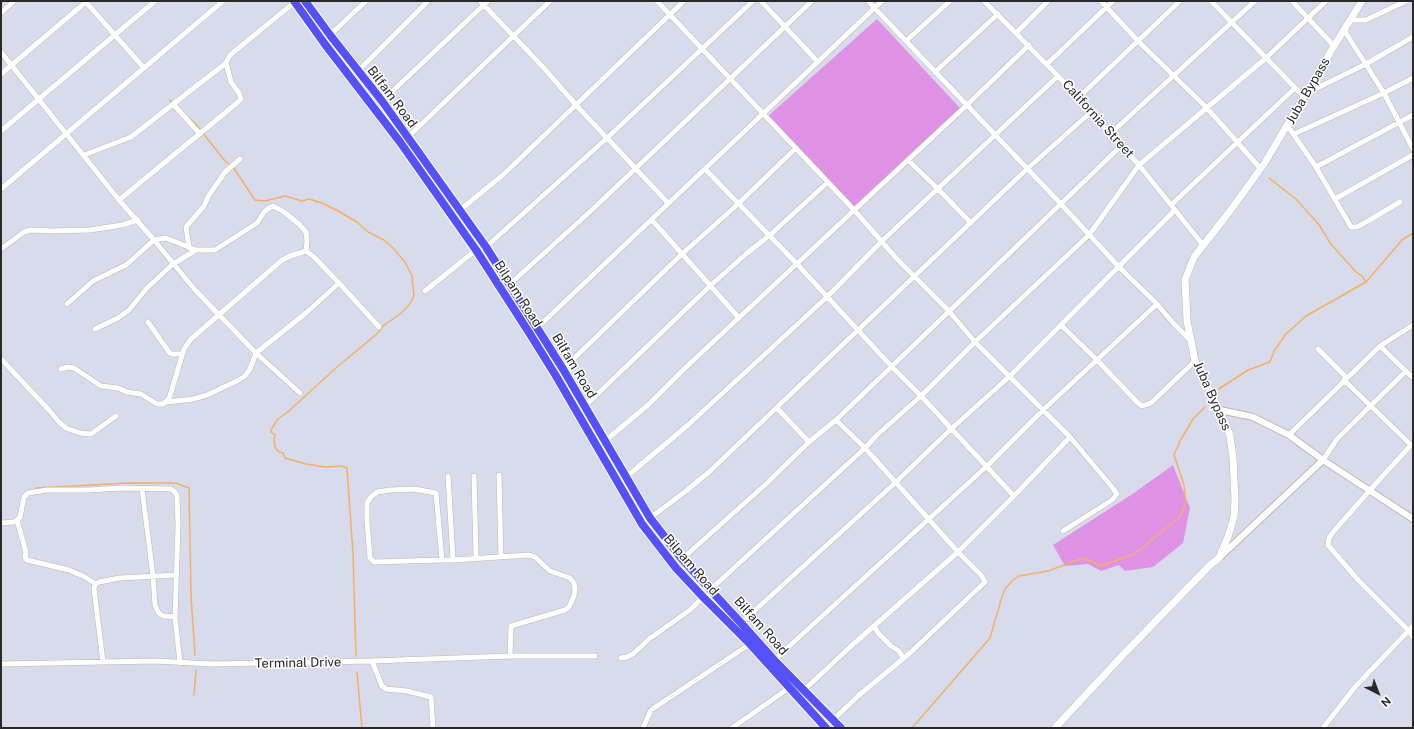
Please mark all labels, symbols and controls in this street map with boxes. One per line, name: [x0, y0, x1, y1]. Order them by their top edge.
street label: Juba Bypass: [1283, 55, 1333, 127]
street label: Bilfam Road: [364, 63, 420, 131]
street label: California Street: [1059, 77, 1137, 161]
street label: Bilpam Road: [491, 258, 545, 330]
street label: Bilfam Road: [548, 331, 600, 401]
street label: Juba Bypass: [1190, 359, 1234, 433]
street label: Bilpam Road: [660, 531, 722, 599]
street label: Bilfam Road: [731, 594, 791, 658]
street label: Terminal Drive: [255, 654, 341, 672]
north arrow: [1358, 673, 1398, 713]
text: N: [1379, 695, 1393, 709]

